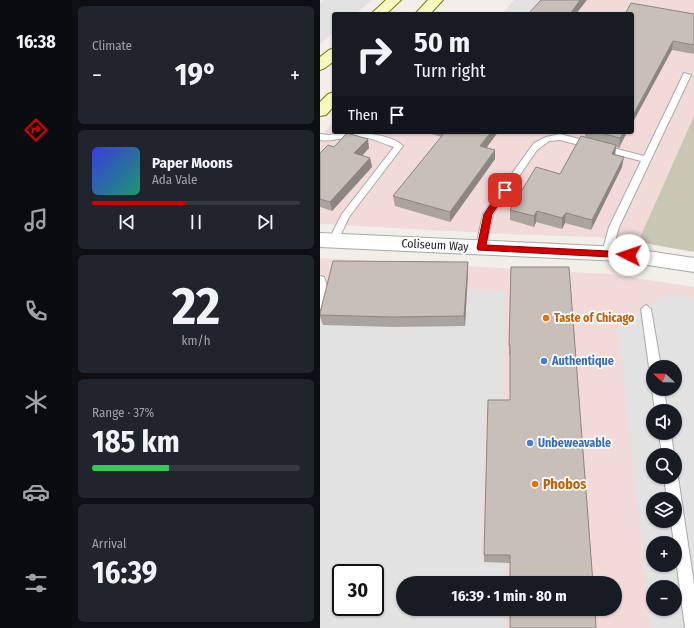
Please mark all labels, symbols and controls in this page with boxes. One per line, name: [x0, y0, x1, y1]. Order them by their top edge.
text: 50 m: [414, 26, 470, 59]
icon: right: [348, 28, 400, 80]
text: 16:38: [16, 31, 56, 53]
text: Climate: [92, 38, 132, 53]
text: 19°: [175, 57, 217, 93]
text: Turn right: [414, 60, 486, 82]
text: −: [92, 62, 102, 89]
text: +: [290, 62, 300, 89]
icon: arrive: [386, 104, 408, 126]
text: Then: [348, 106, 378, 124]
icon: directions: [22, 116, 50, 144]
text: Paper Moons: [152, 154, 233, 172]
text: Ada Vale: [152, 172, 197, 187]
pin: [488, 173, 522, 207]
icon: arrive: [494, 179, 516, 201]
icon: music: [22, 206, 50, 234]
icon: previous: [116, 211, 138, 233]
icon: pause: [185, 211, 207, 233]
icon: next: [254, 211, 276, 233]
position arrow: [608, 234, 650, 276]
street label: Coliseum Way: [401, 236, 470, 254]
text: 22: [172, 275, 220, 338]
icon: phone: [22, 297, 50, 325]
place label: Taste of Chicago: [554, 311, 635, 325]
marker: Taste of Chicago: [541, 313, 551, 323]
text: km/h: [182, 333, 211, 348]
place label: Authentique: [551, 354, 614, 368]
marker: Authentique: [539, 356, 549, 366]
north arrow: [646, 360, 682, 396]
map controls: [646, 360, 682, 616]
icon: climate: [22, 388, 50, 416]
button: sound: [646, 404, 682, 440]
text: Range · 37%: [92, 405, 154, 420]
text: 185 km: [92, 424, 180, 460]
place label: Unbeweavable: [538, 436, 611, 450]
marker: Unbeweavable: [525, 438, 535, 448]
button: search: [646, 448, 682, 484]
place label: Phobos: [543, 476, 586, 493]
icon: car: [22, 478, 50, 506]
marker: Phobos: [530, 479, 540, 489]
button: layers: [646, 492, 682, 528]
text: Arrival: [92, 536, 126, 551]
button: +: [646, 536, 682, 572]
text: 16:39: [92, 555, 157, 591]
speed limit sign: 30: [332, 564, 384, 616]
icon: filters: [22, 569, 50, 597]
button: −: [646, 580, 682, 616]
text: 16:39 · 1 min · 80 m: [451, 587, 567, 605]

